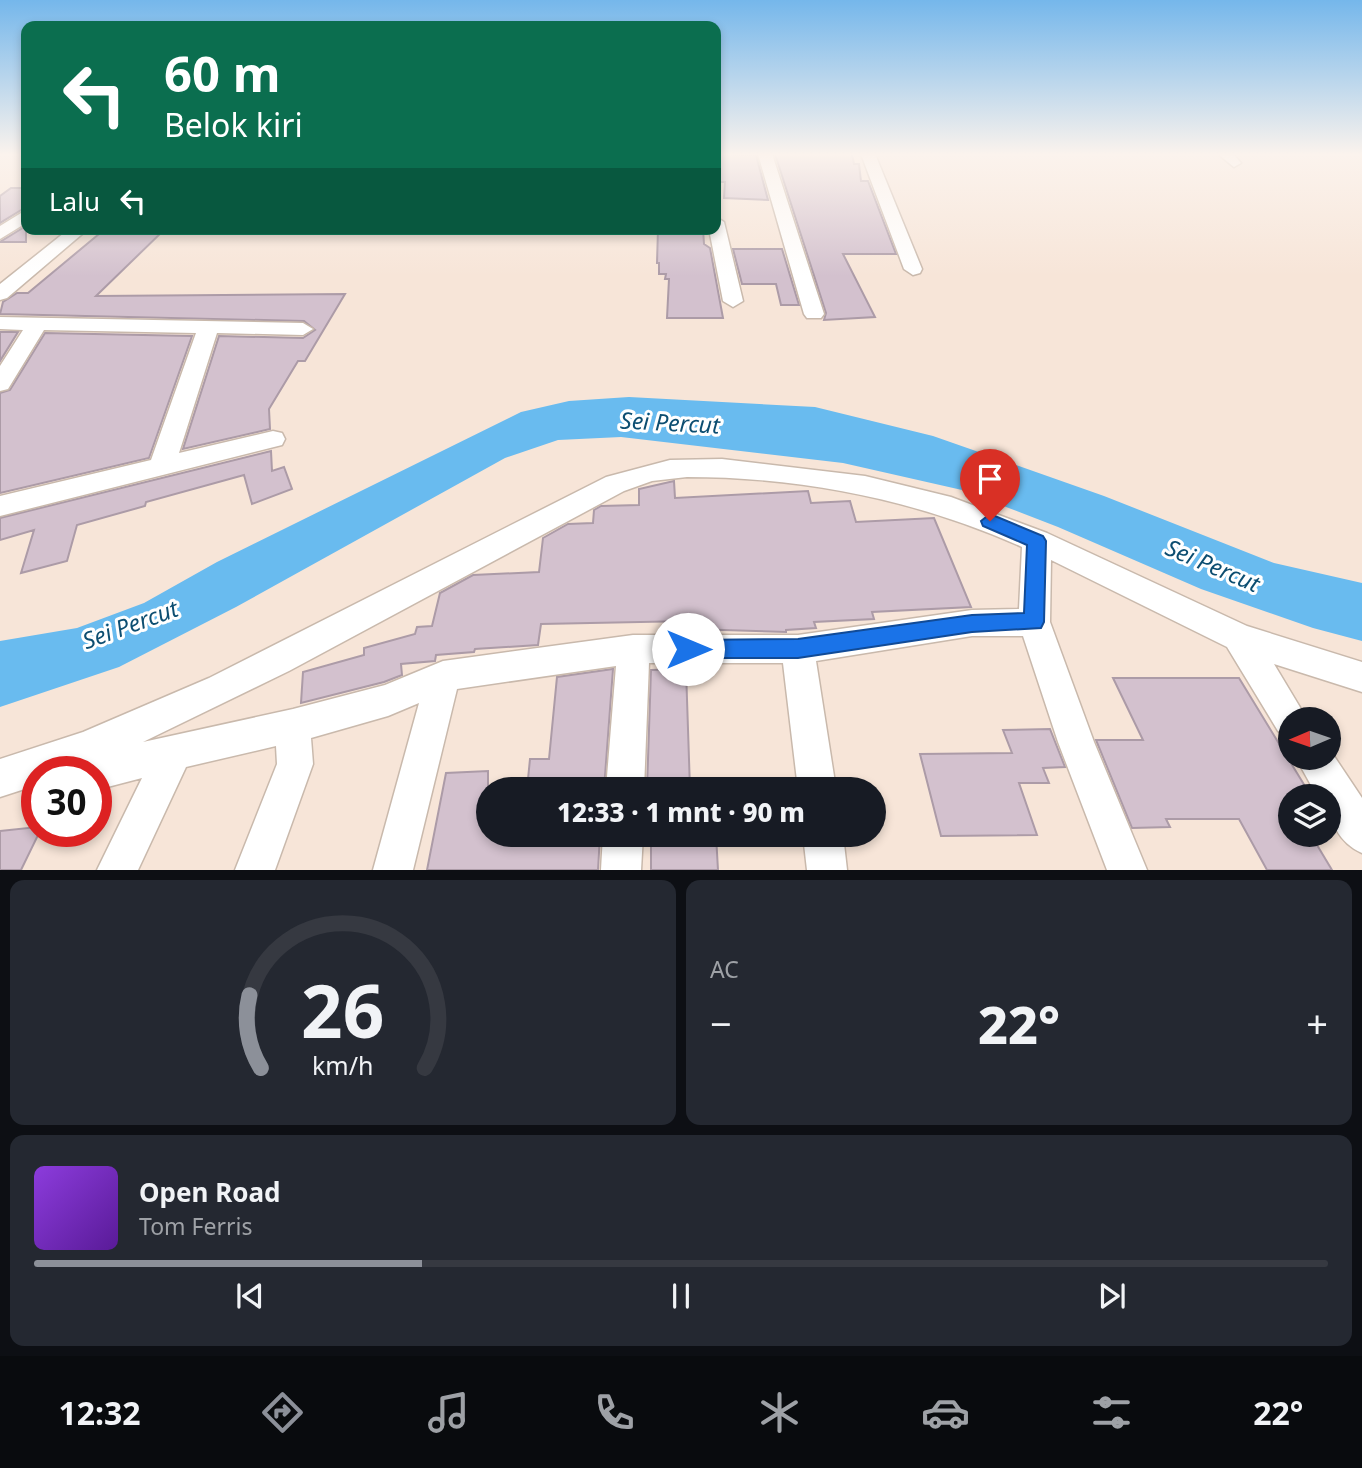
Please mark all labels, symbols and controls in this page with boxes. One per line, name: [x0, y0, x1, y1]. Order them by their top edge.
text: 60 m: [164, 40, 281, 106]
icon: left: [49, 49, 140, 140]
text: Belok kiri: [164, 103, 303, 146]
icon: left: [114, 182, 152, 220]
text: Lalu: [49, 183, 100, 219]
water label: Sei Percut: [619, 403, 722, 441]
pin: [960, 449, 1020, 521]
icon: arrive: [971, 460, 1009, 498]
water label: Sei Percut: [1161, 531, 1266, 600]
water label: Sei Percut: [78, 591, 184, 656]
position arrow: [651, 612, 725, 686]
north arrow: [1278, 707, 1340, 770]
map controls: [1278, 707, 1341, 847]
speed limit sign: 30: [21, 756, 112, 847]
button: layers: [1278, 784, 1341, 847]
text: 12:33 · 1 mnt · 90 m: [557, 794, 805, 830]
text: AC: [710, 953, 739, 985]
text: 26: [301, 961, 385, 1060]
text: 22°: [978, 988, 1060, 1059]
text: −: [710, 997, 732, 1049]
text: +: [1306, 997, 1328, 1049]
text: km/h: [312, 1048, 374, 1082]
text: Open Road: [139, 1174, 281, 1210]
text: Tom Ferris: [139, 1210, 252, 1242]
icon: previous: [231, 1277, 269, 1315]
icon: pause: [662, 1277, 700, 1315]
icon: next: [1093, 1277, 1131, 1315]
icon: directions: [258, 1388, 307, 1437]
icon: music: [424, 1388, 473, 1437]
icon: phone: [590, 1388, 639, 1437]
icon: climate: [755, 1388, 804, 1437]
icon: car: [921, 1388, 970, 1437]
icon: filters: [1087, 1388, 1136, 1437]
text: 12:32: [58, 1391, 141, 1434]
text: 22°: [1253, 1391, 1303, 1434]

